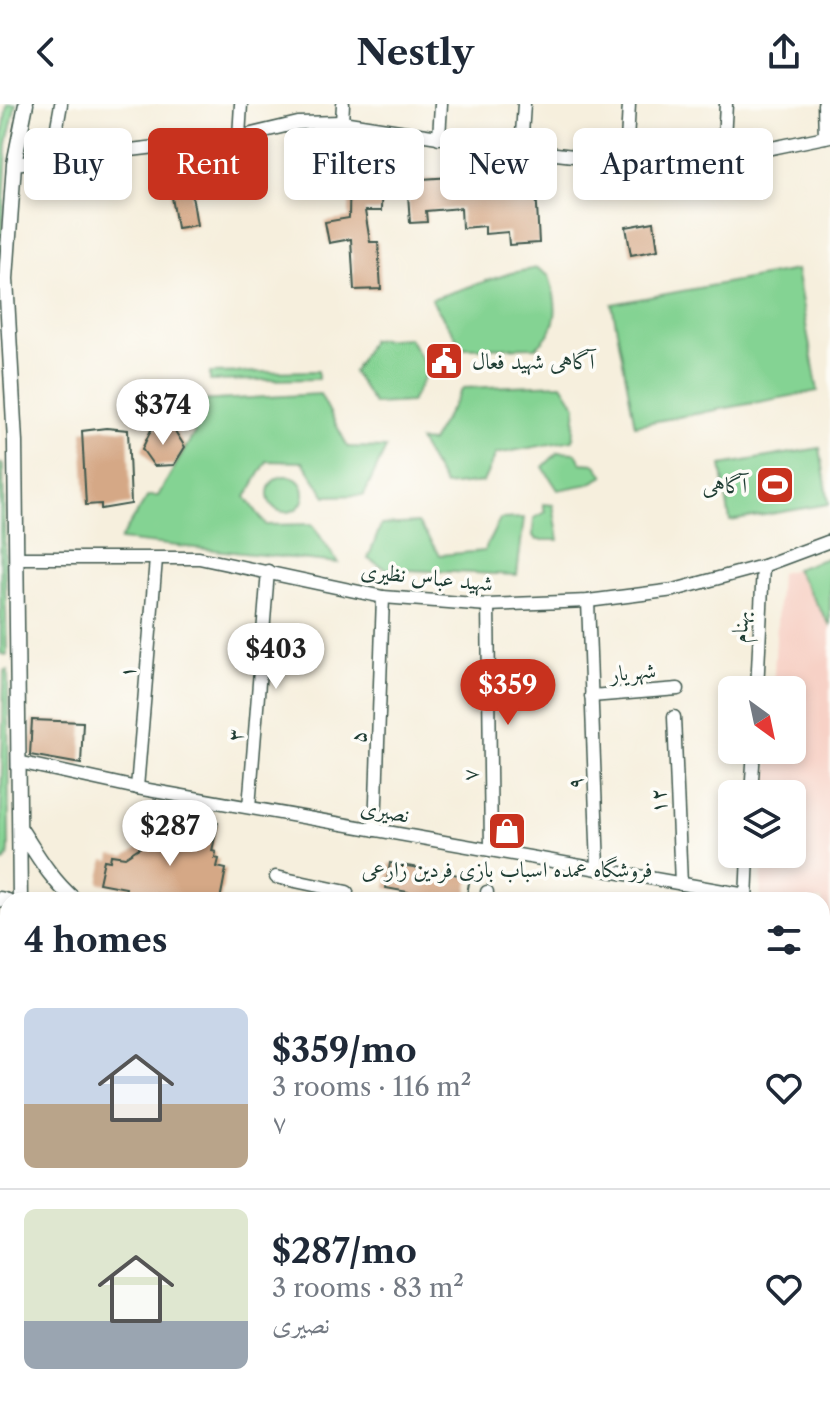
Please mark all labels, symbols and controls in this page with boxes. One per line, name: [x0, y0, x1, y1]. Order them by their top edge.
icon: back: [24, 30, 68, 74]
text: Nestly: [356, 30, 474, 74]
icon: share: [762, 30, 806, 74]
chip: Buy: [24, 128, 132, 200]
chip: Rent: [148, 128, 268, 200]
chip: Filters: [284, 128, 424, 200]
chip: New: [440, 128, 557, 200]
chip: Apartment: [573, 128, 773, 200]
public building icon: آگاهی شهید فعال: [423, 340, 465, 382]
place label: آگاهی شهید فعال: [472, 348, 597, 376]
pin: $374: [116, 379, 210, 447]
text: $374: [134, 389, 192, 421]
sports icon: آگاهی: [754, 464, 796, 506]
place label: آگاهی: [703, 472, 749, 499]
street label: شهید عباس نظیری: [359, 557, 495, 598]
street label: بهنام: [726, 610, 760, 644]
pin: $403: [229, 623, 323, 691]
text: $403: [245, 633, 307, 665]
street label: شهریار: [607, 657, 657, 689]
pin: $359: [461, 659, 555, 727]
street label: ۱: [113, 664, 141, 680]
text: $359: [478, 669, 538, 701]
north arrow: [718, 676, 806, 764]
map controls: [718, 676, 806, 868]
street label: ۳: [221, 727, 249, 743]
street label: ۵: [344, 730, 372, 744]
street label: ۷: [456, 768, 484, 782]
street label: ۹: [561, 776, 589, 790]
button: layers: [718, 780, 806, 868]
street label: ۱۲: [644, 787, 672, 815]
street label: نصیری: [359, 793, 411, 829]
pin: $287: [123, 800, 217, 868]
text: $287: [140, 810, 200, 842]
shop icon: فروشگاه عمده اسباب بازی فردین زارعی: [486, 810, 528, 852]
place label: فروشگاه عمده اسباب بازی فردین زارعی: [362, 856, 652, 884]
icon: filters: [762, 918, 806, 962]
text: 4 homes: [24, 919, 168, 961]
text: $359/mo: [272, 1029, 417, 1071]
icon: home: [88, 1040, 184, 1136]
icon: heart: [762, 1066, 806, 1110]
text: 3 rooms · 116 m²: [272, 1071, 471, 1103]
text: ۷: [272, 1107, 287, 1139]
text: $287/mo: [272, 1230, 417, 1272]
icon: home: [88, 1241, 184, 1337]
icon: heart: [762, 1267, 806, 1311]
text: 3 rooms · 83 m²: [272, 1272, 464, 1304]
text: نصیری: [272, 1308, 330, 1340]

